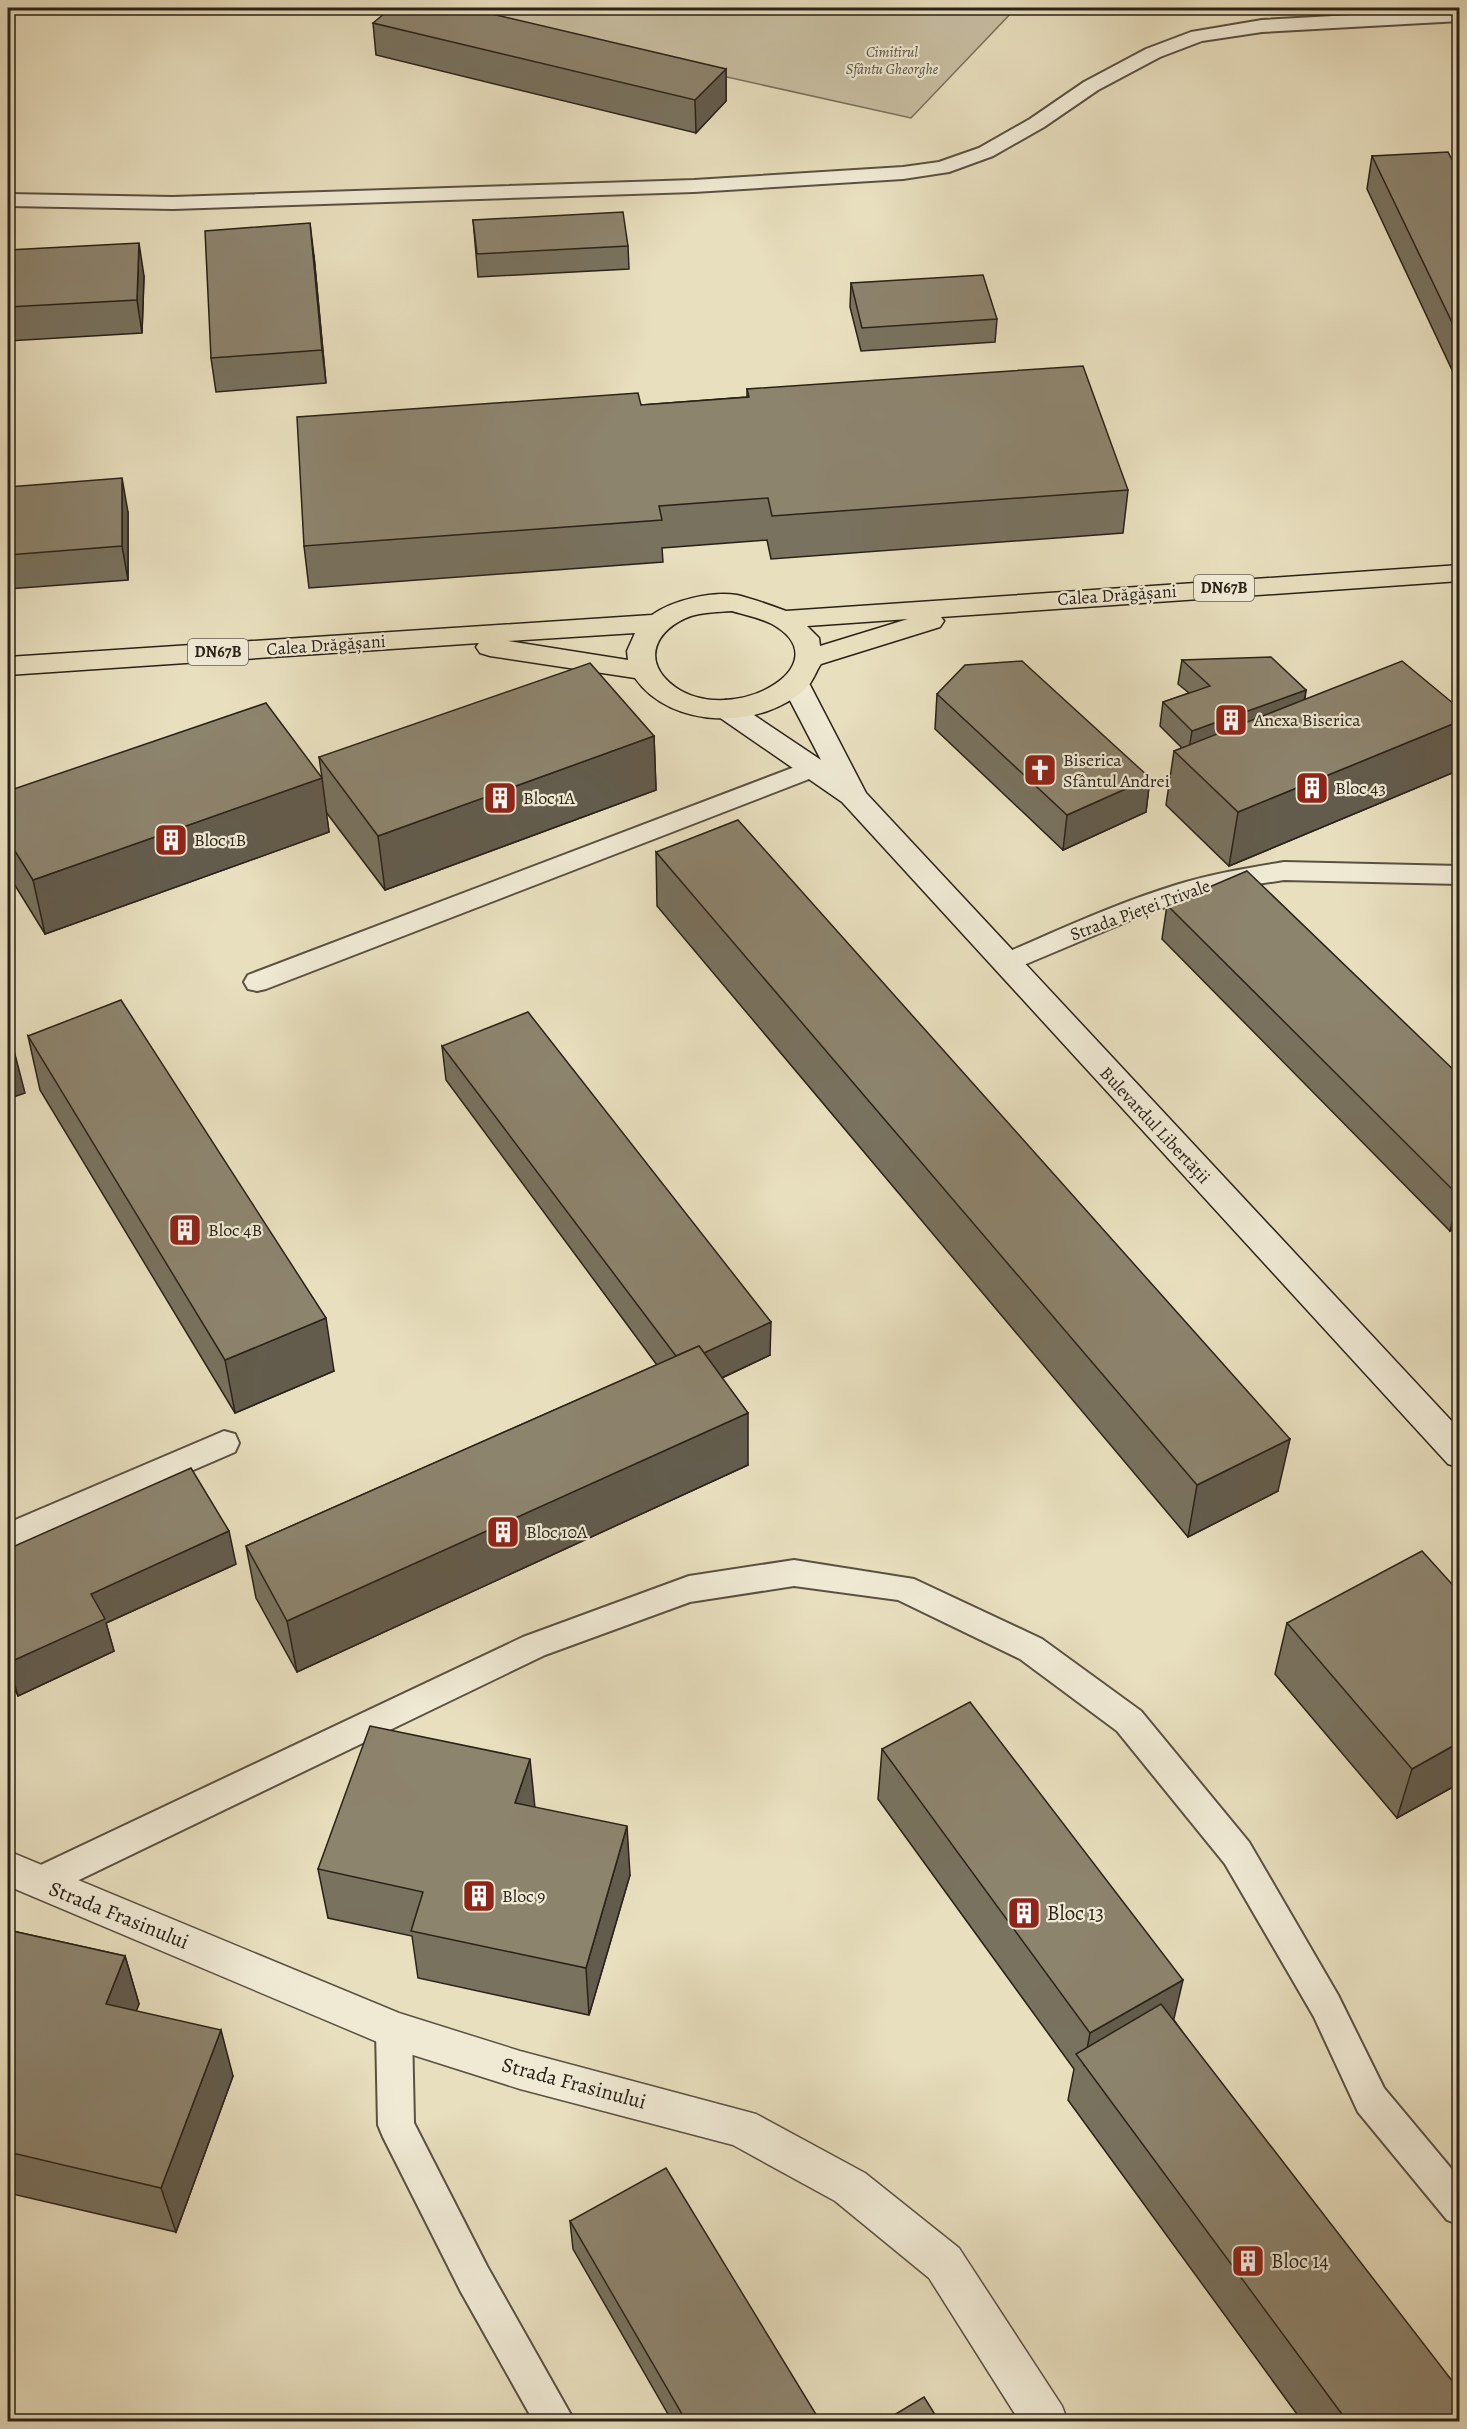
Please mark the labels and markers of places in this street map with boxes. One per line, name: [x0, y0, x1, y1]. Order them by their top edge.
building icon: Anexa Biserica: [1213, 702, 1249, 738]
place label: Anexa Biserica: [1253, 708, 1361, 732]
place label: Biserica Sfântul Andrei: [1063, 748, 1170, 793]
church icon: Biserica Sfântul Andrei: [1022, 752, 1058, 788]
building icon: Bloc 43: [1294, 770, 1330, 806]
place label: Bloc 43: [1335, 776, 1386, 800]
building icon: Bloc 1A: [482, 780, 518, 816]
place label: Bloc 1A: [523, 786, 575, 810]
building icon: Bloc 1B: [153, 822, 189, 858]
place label: Bloc 1B: [194, 828, 246, 852]
building icon: Bloc 4B: [167, 1212, 203, 1248]
place label: Bloc 4B: [208, 1218, 262, 1242]
building icon: Bloc 10A: [485, 1514, 521, 1550]
place label: Bloc 10A: [526, 1520, 588, 1544]
building icon: Bloc 9: [461, 1878, 497, 1914]
place label: Bloc 9: [502, 1884, 546, 1908]
building icon: Bloc 13: [1006, 1895, 1042, 1931]
place label: Bloc 13: [1047, 1899, 1104, 1927]
building icon: Bloc 14: [1230, 2243, 1266, 2279]
place label: Bloc 14: [1271, 2247, 1329, 2275]

